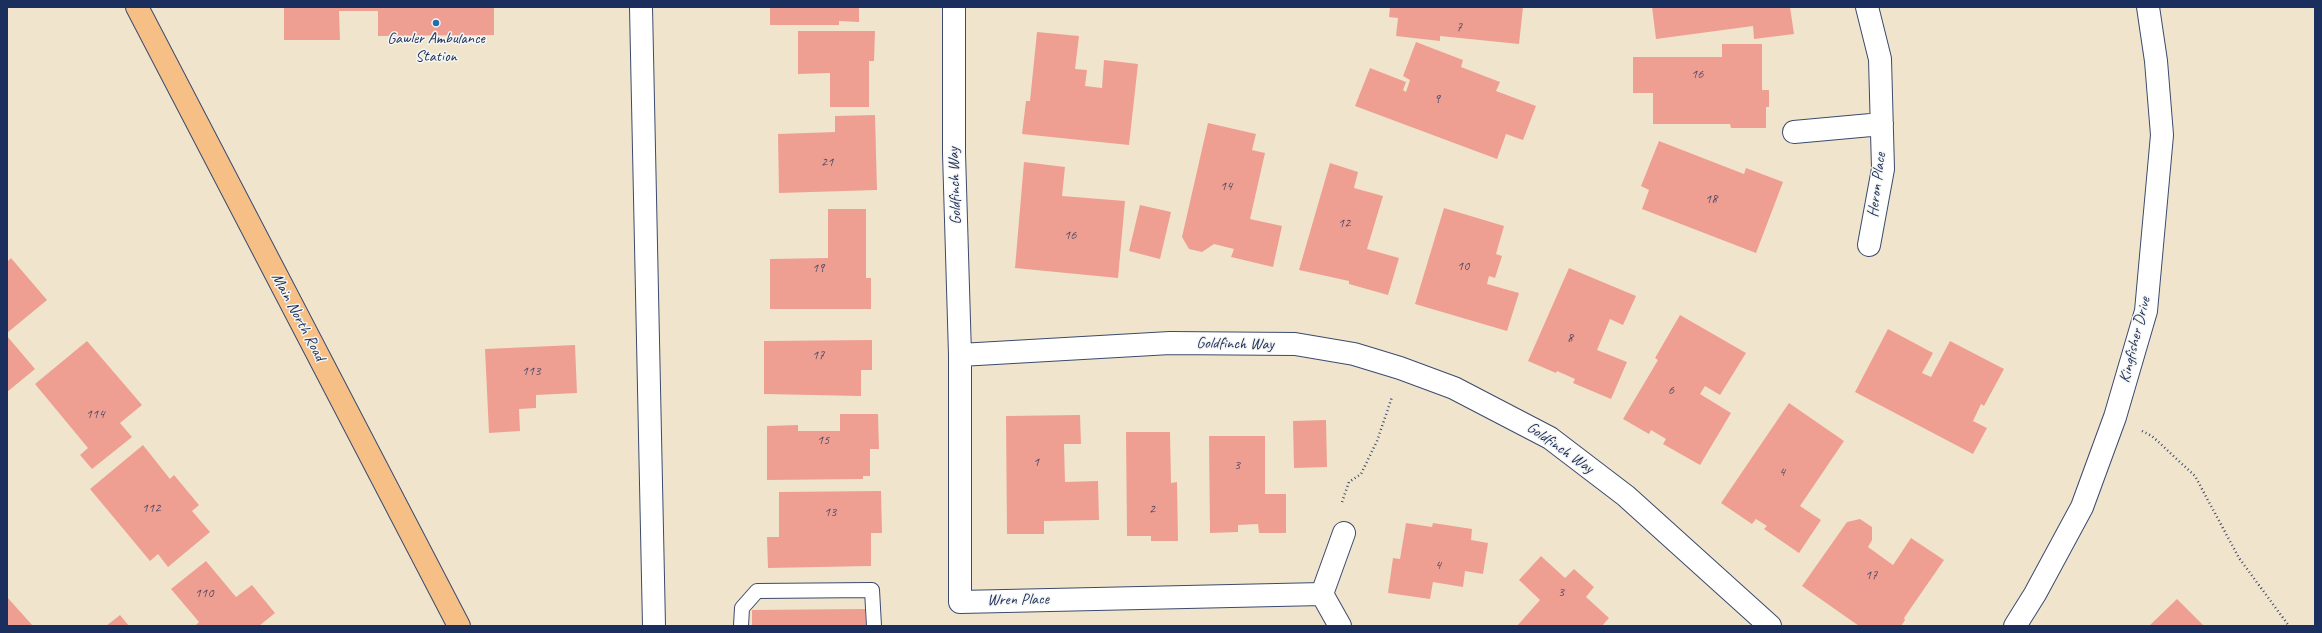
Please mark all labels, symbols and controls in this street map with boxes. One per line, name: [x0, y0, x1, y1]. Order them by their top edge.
marker: Gawler Ambulance Station: [431, 18, 441, 28]
house number: 7: [1456, 19, 1462, 35]
place label: Gawler Ambulance Station: [387, 29, 485, 67]
house number: 16: [1691, 66, 1703, 82]
house number: 9: [1434, 91, 1440, 107]
street label: Goldfinch Way: [944, 147, 966, 225]
street label: Heron Place: [1864, 152, 1890, 218]
house number: 21: [821, 154, 833, 170]
house number: 14: [1220, 178, 1232, 194]
house number: 18: [1705, 191, 1717, 207]
house number: 12: [1338, 215, 1350, 231]
house number: 16: [1064, 227, 1076, 243]
house number: 10: [1457, 258, 1469, 274]
house number: 19: [812, 260, 824, 276]
street label: Main North Road: [267, 270, 329, 364]
street label: Kingfisher Drive: [2115, 295, 2155, 385]
house number: 8: [1567, 330, 1573, 346]
street label: Goldfinch Way: [1196, 334, 1274, 354]
house number: 17: [812, 347, 824, 363]
house number: 113: [522, 363, 540, 379]
house number: 6: [1668, 382, 1674, 398]
house number: 114: [86, 406, 104, 422]
street label: Goldfinch Way: [1523, 418, 1597, 478]
house number: 15: [817, 432, 829, 448]
house number: 1: [1033, 454, 1039, 470]
house number: 3: [1234, 457, 1240, 473]
house number: 4: [1779, 464, 1785, 480]
house number: 112: [142, 500, 160, 516]
house number: 2: [1149, 501, 1155, 517]
house number: 13: [824, 504, 836, 520]
house number: 4: [1435, 557, 1441, 573]
house number: 17: [1865, 567, 1877, 583]
house number: 3: [1558, 584, 1564, 600]
house number: 110: [195, 585, 213, 601]
street label: Wren Place: [987, 590, 1049, 610]

